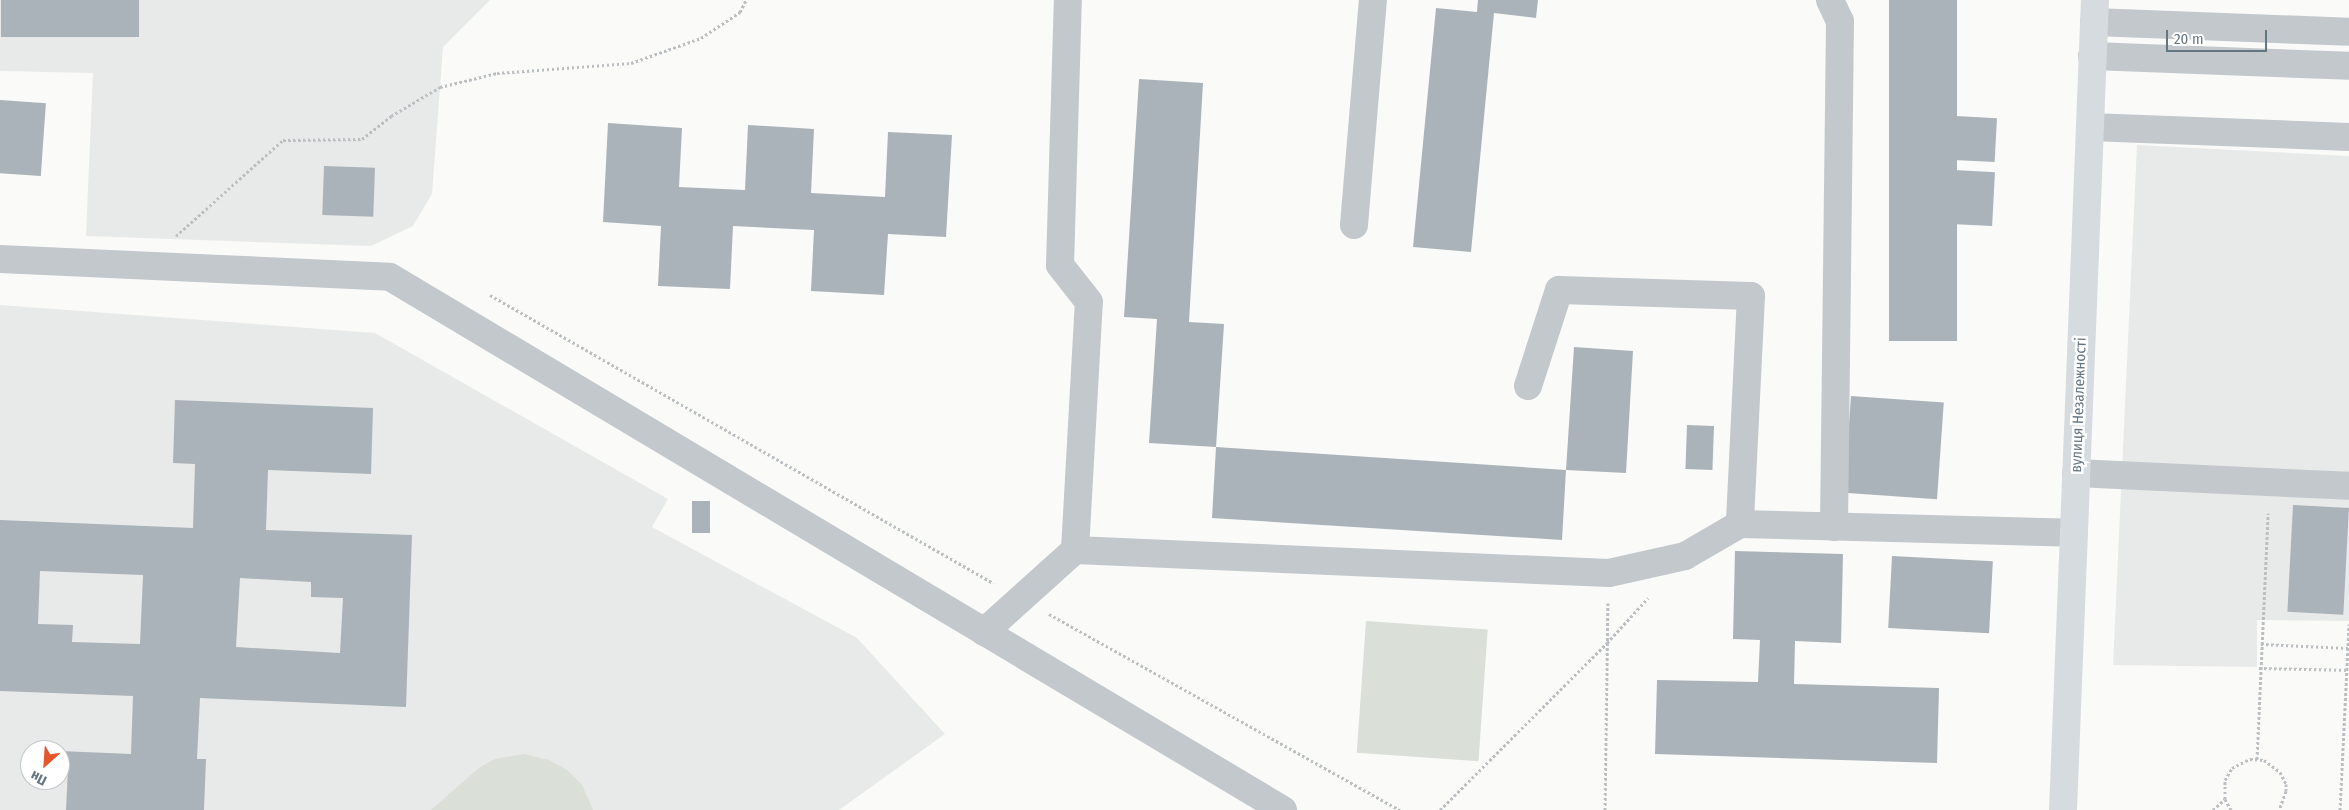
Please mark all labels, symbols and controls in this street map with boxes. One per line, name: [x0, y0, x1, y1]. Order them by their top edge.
scale bar: [2169, 20, 2270, 52]
text: 20 m: [2174, 30, 2204, 48]
street label: вулиця Незалежності: [2068, 337, 2090, 473]
north arrow: [20, 740, 70, 790]
text: Пн: [28, 767, 50, 789]

